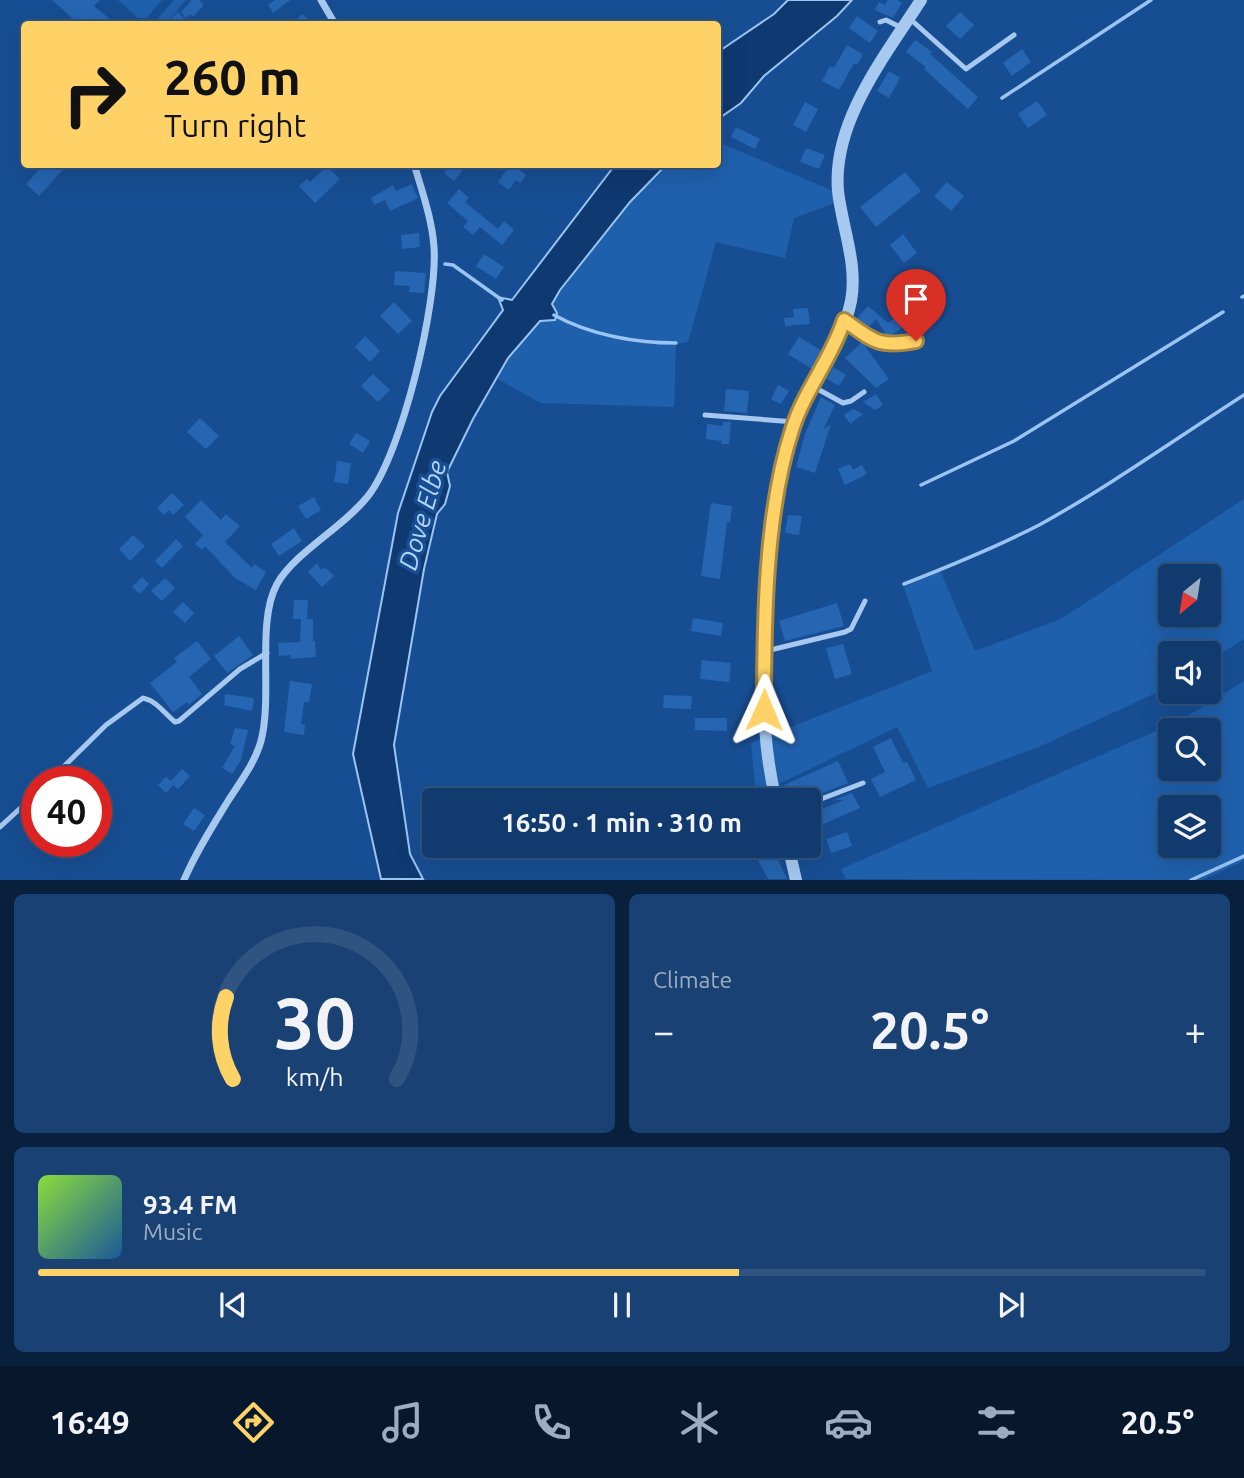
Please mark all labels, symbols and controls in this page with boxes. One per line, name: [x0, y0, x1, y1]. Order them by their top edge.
icon: right: [49, 49, 140, 140]
text: 260 m: [164, 49, 301, 104]
text: Turn right: [164, 107, 306, 143]
pin: [886, 269, 946, 341]
icon: arrive: [897, 280, 935, 318]
water label: Dove Elbe: [393, 457, 451, 573]
north arrow: [1158, 564, 1222, 626]
map controls: [1158, 564, 1221, 858]
button: sound: [1158, 641, 1221, 704]
position arrow: [727, 673, 801, 747]
button: search: [1158, 718, 1221, 781]
speed limit sign: 40: [21, 766, 112, 857]
button: layers: [1158, 795, 1221, 858]
text: 16:50 · 1 min · 310 m: [501, 808, 742, 837]
text: Climate: [653, 967, 732, 992]
text: 30: [273, 982, 356, 1064]
text: 20.5°: [870, 1001, 989, 1059]
text: −: [653, 1010, 674, 1052]
text: +: [1185, 1010, 1206, 1052]
text: km/h: [286, 1063, 343, 1091]
text: 93.4 FM: [143, 1190, 237, 1219]
text: Music: [143, 1219, 202, 1244]
icon: previous: [214, 1286, 252, 1324]
icon: pause: [603, 1286, 641, 1324]
icon: next: [992, 1286, 1030, 1324]
icon: directions: [229, 1398, 278, 1447]
icon: music: [378, 1398, 427, 1447]
icon: phone: [527, 1398, 576, 1447]
icon: climate: [675, 1398, 724, 1447]
icon: car: [824, 1398, 873, 1447]
icon: filters: [972, 1398, 1021, 1447]
text: 16:49: [50, 1404, 130, 1440]
text: 20.5°: [1121, 1404, 1194, 1440]

